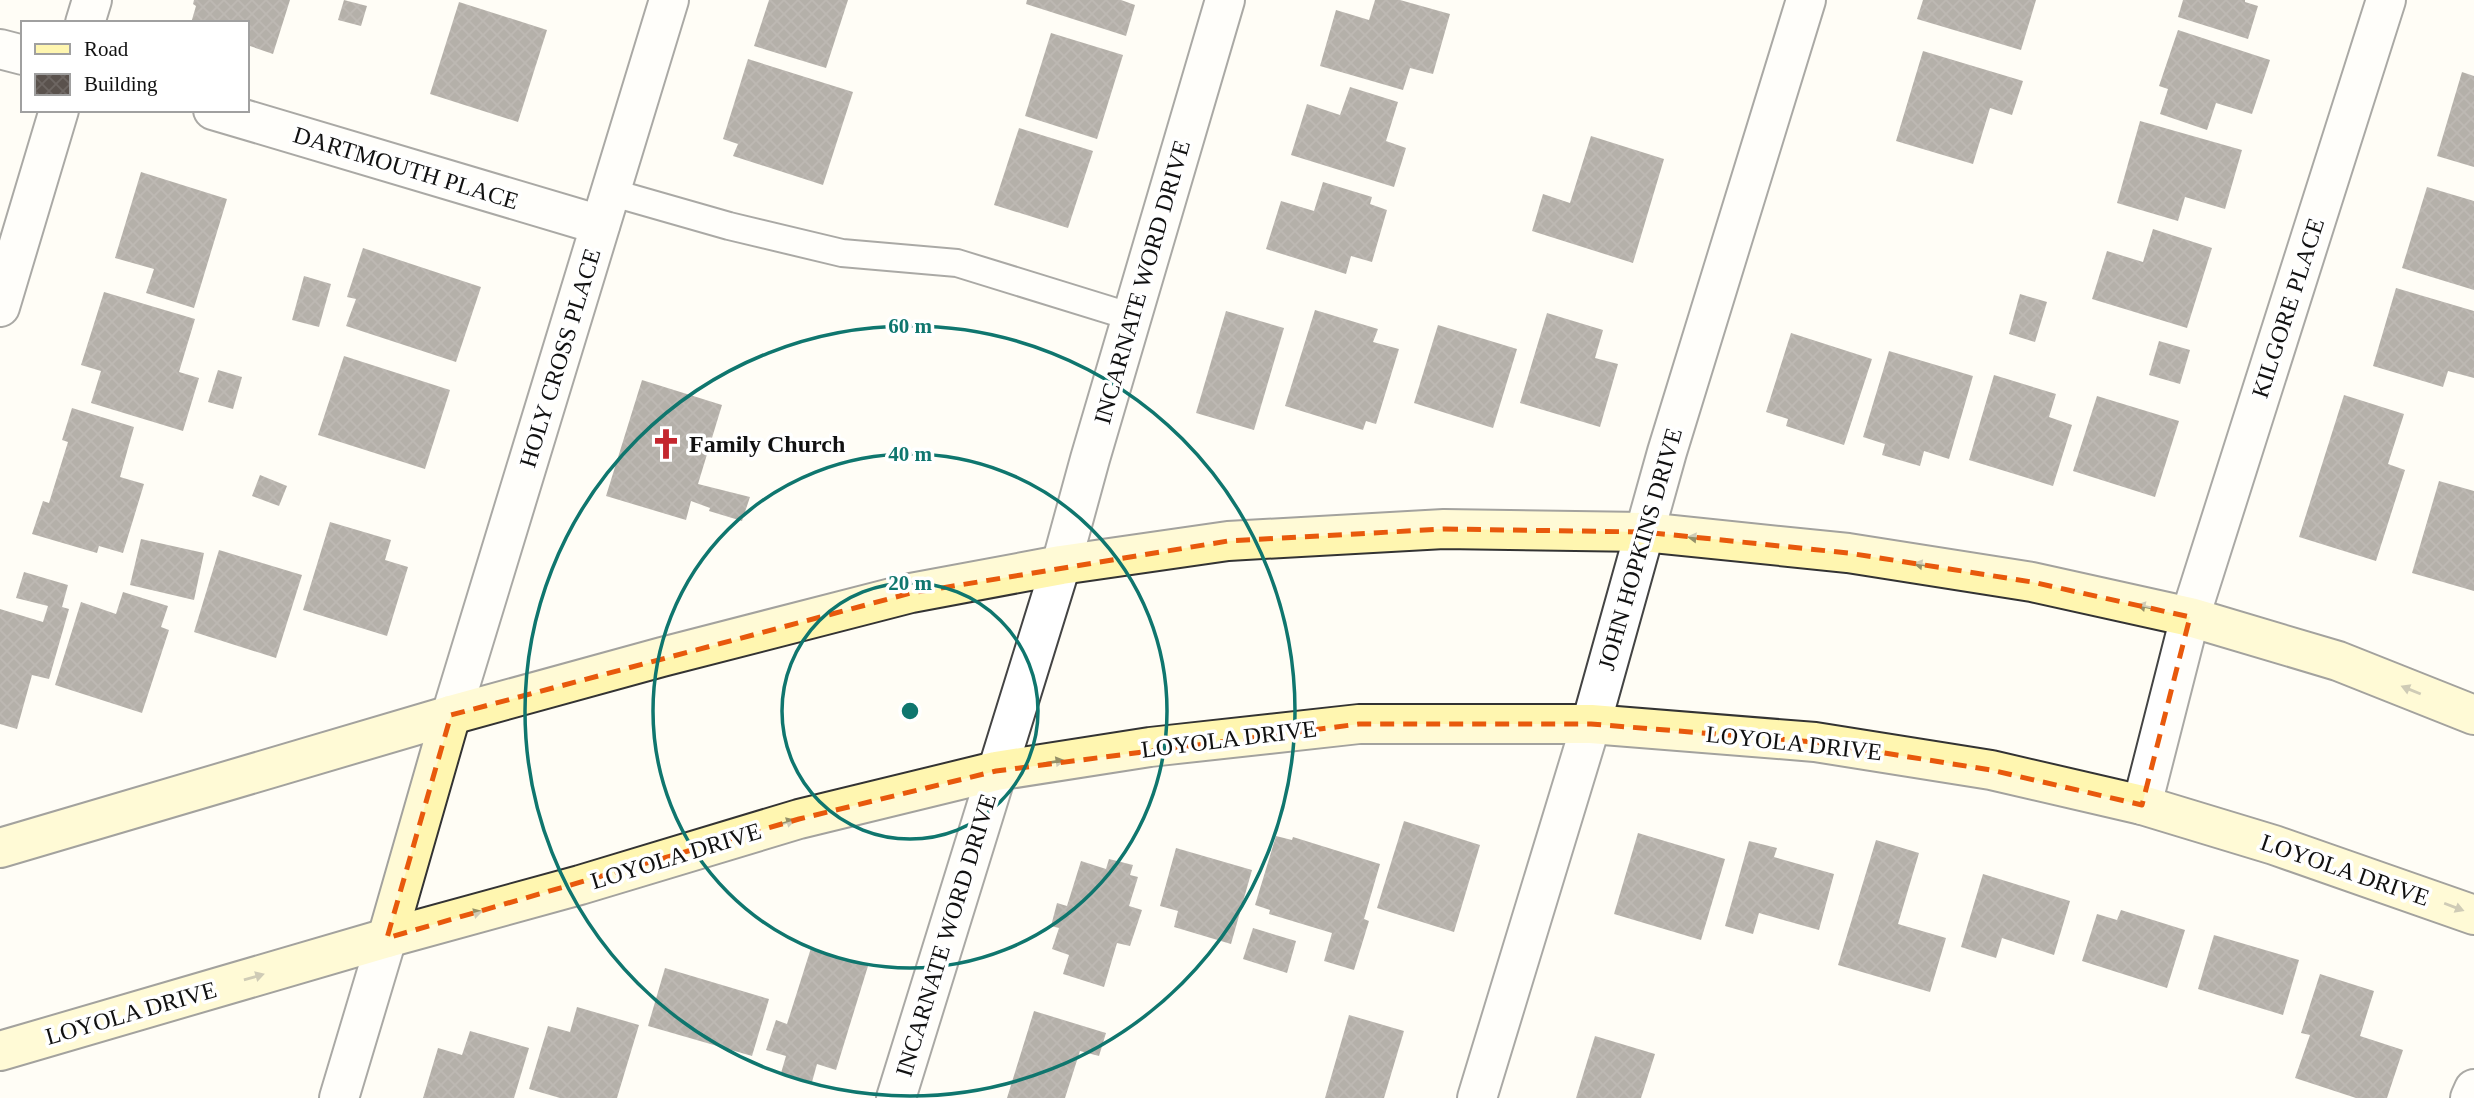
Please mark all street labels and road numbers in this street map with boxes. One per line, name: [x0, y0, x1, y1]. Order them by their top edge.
street label: DARTMOUTH PLACE: [290, 121, 522, 215]
street label: INCARNATE WORD DRIVE: [1089, 137, 1195, 427]
street label: KILGORE PLACE: [2247, 215, 2329, 401]
street label: HOLY CROSS PLACE: [514, 245, 606, 471]
street label: JOHN HOPKINS DRIVE: [1593, 425, 1687, 673]
street label: LOYOLA DRIVE: [1140, 715, 1318, 763]
street label: LOYOLA DRIVE: [1705, 721, 1883, 765]
street label: INCARNATE WORD DRIVE: [891, 791, 1001, 1079]
street label: LOYOLA DRIVE: [588, 818, 764, 894]
street label: LOYOLA DRIVE: [2257, 829, 2433, 911]
street label: LOYOLA DRIVE: [43, 976, 219, 1050]

